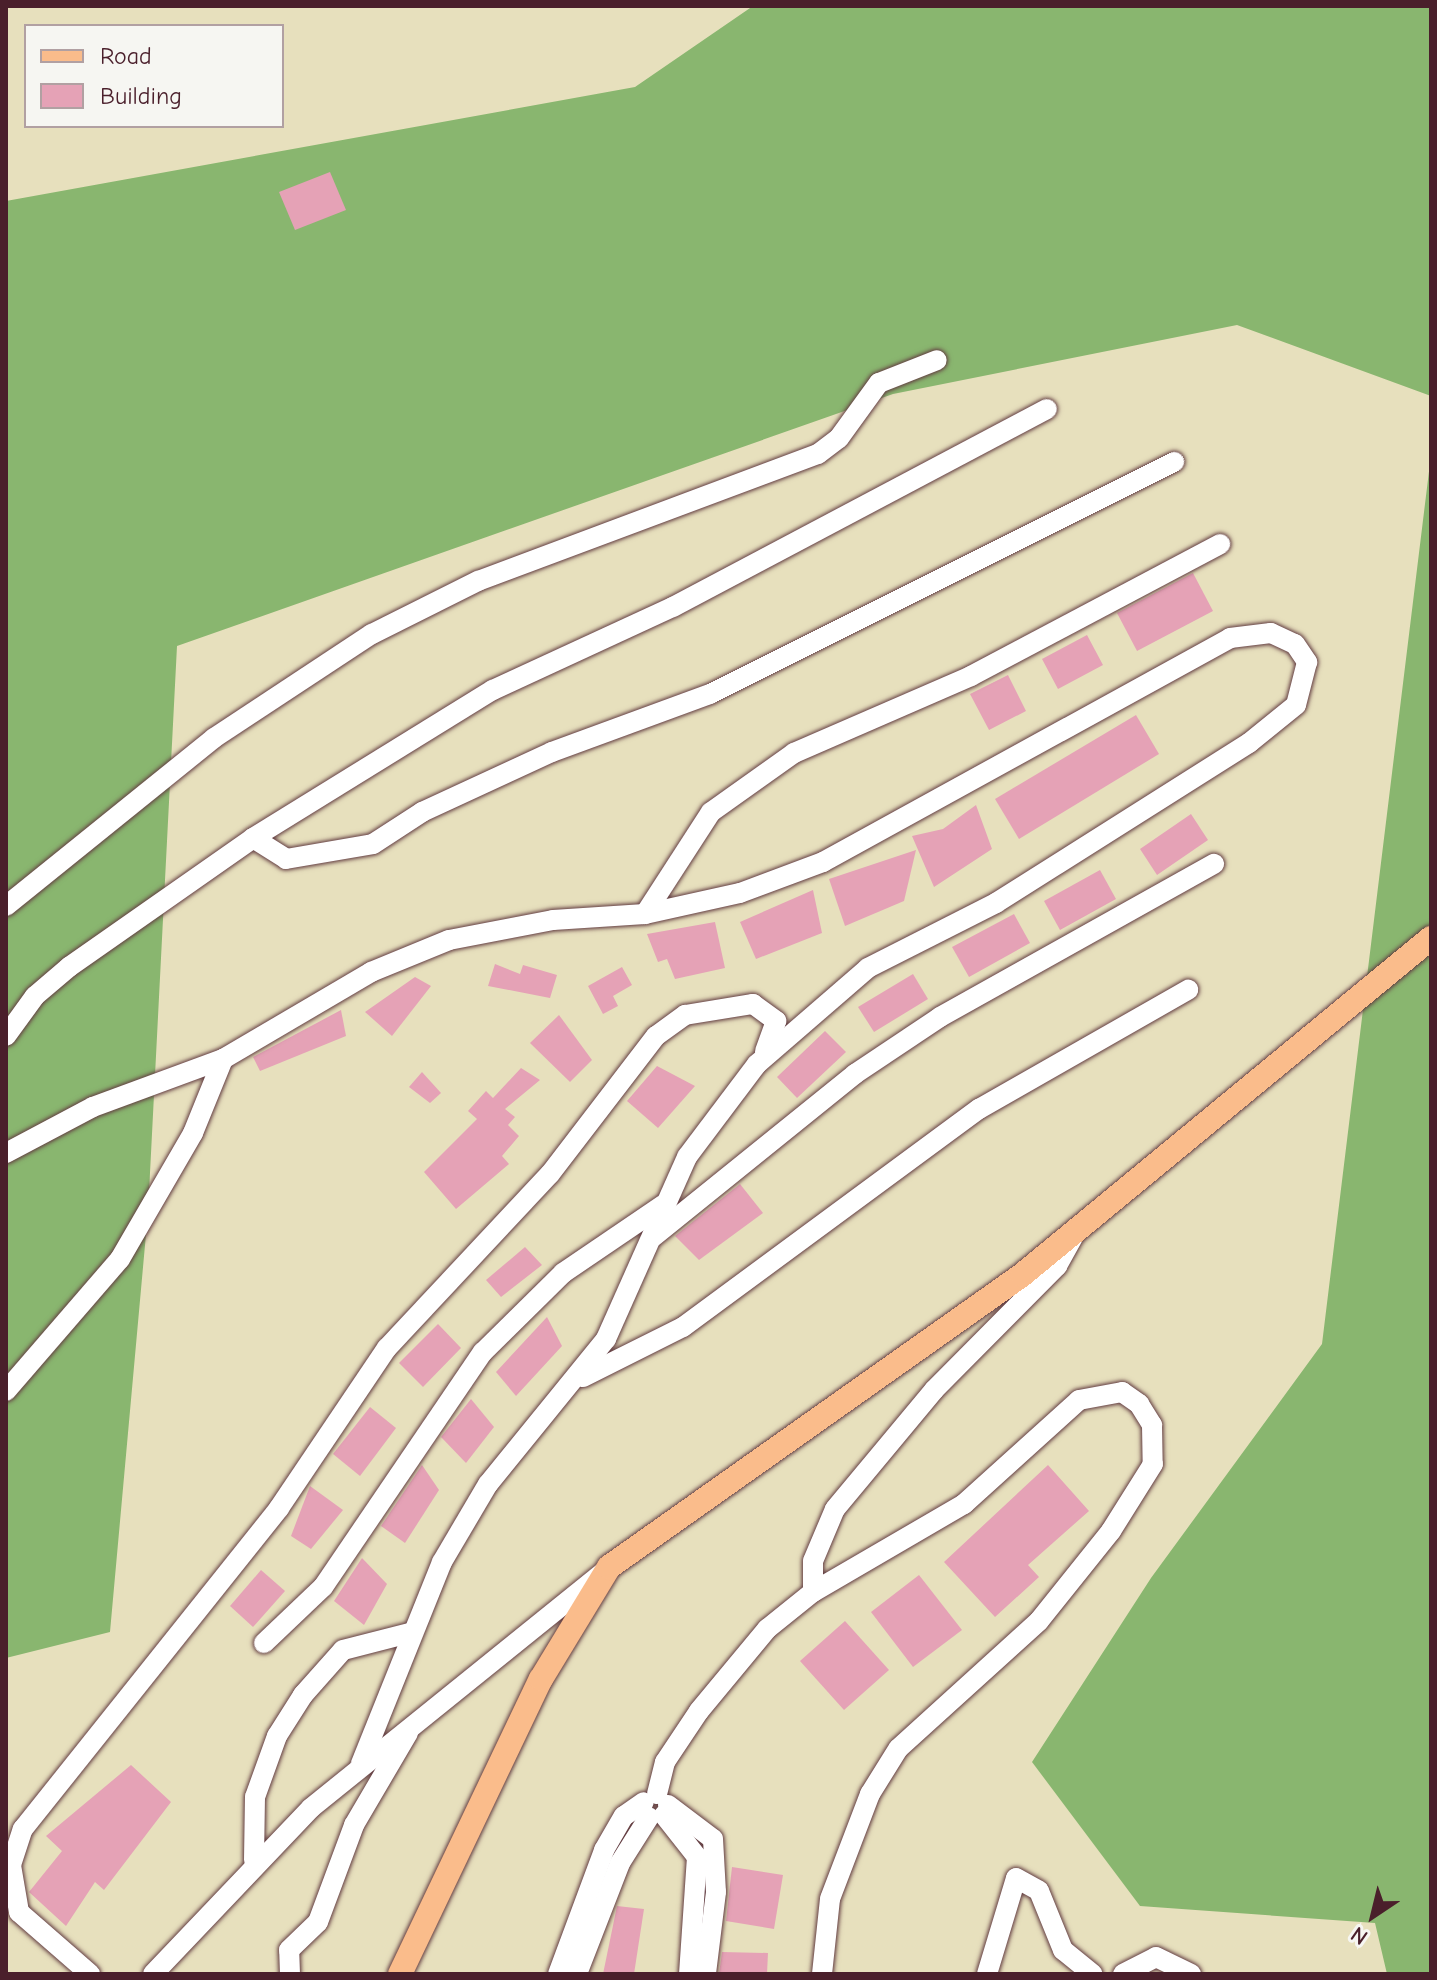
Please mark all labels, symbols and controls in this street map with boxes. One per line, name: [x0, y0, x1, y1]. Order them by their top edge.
legend: [24, 24, 284, 128]
text: Road: [100, 42, 152, 70]
text: Building: [100, 82, 182, 110]
north arrow: [1333, 1876, 1413, 1956]
text: N: [1346, 1921, 1373, 1950]

